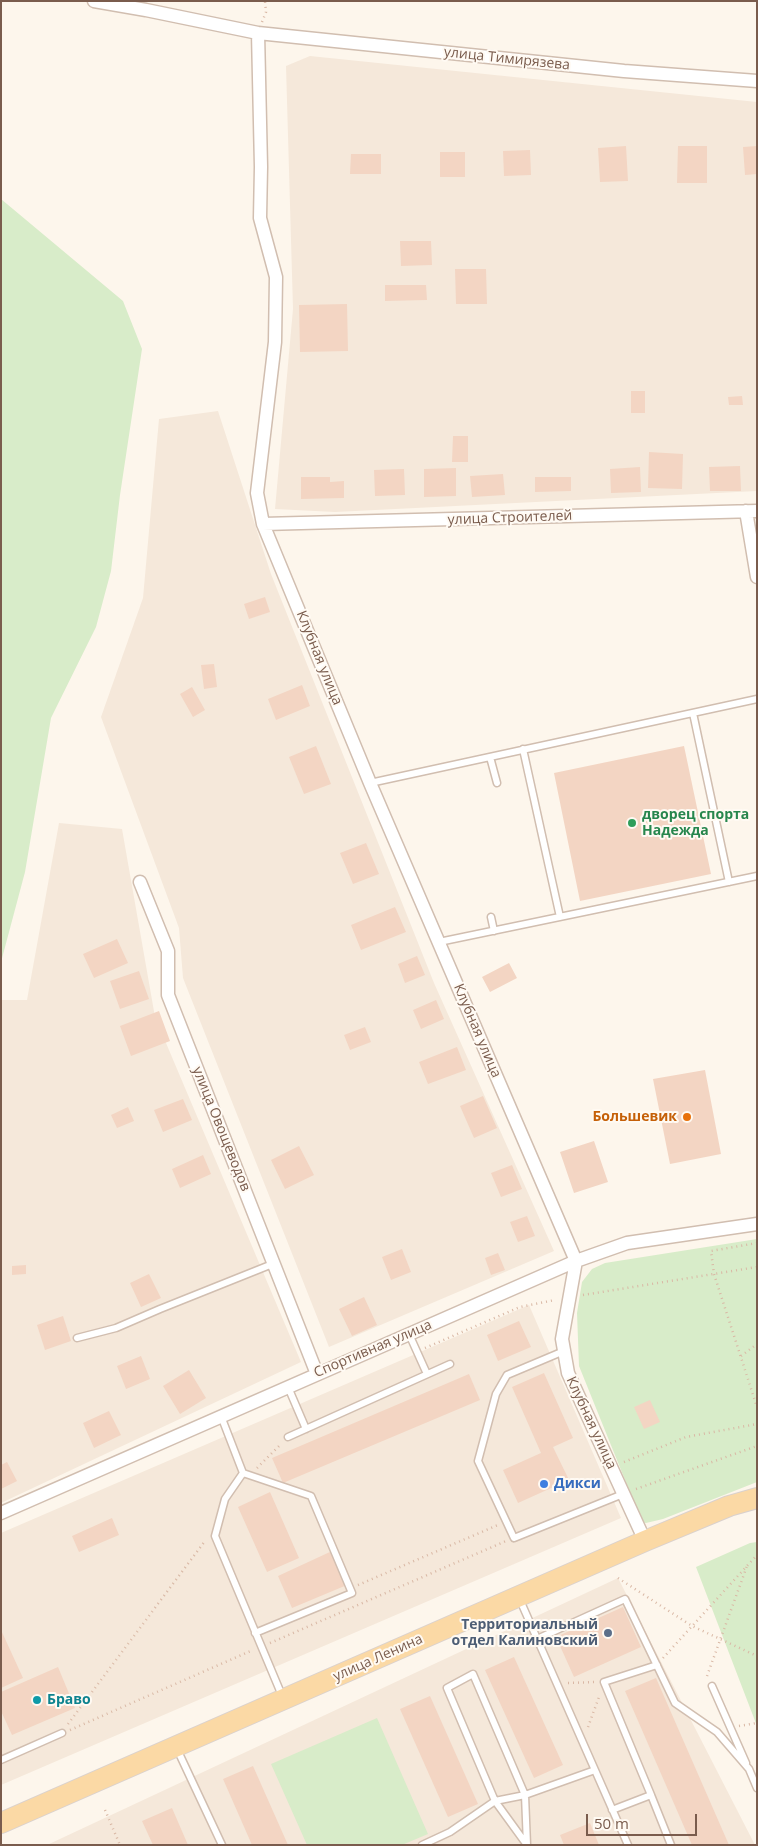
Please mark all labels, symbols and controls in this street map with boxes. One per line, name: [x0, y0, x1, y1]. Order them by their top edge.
street label: улица Тимирязева: [443, 44, 571, 74]
street label: улица Строителей: [447, 507, 573, 529]
street label: Клубная улица: [292, 608, 346, 708]
place label: дворец спорта Надежда: [642, 807, 749, 840]
marker: дворец спорта Надежда: [626, 817, 638, 829]
street label: Клубная улица: [450, 982, 504, 1080]
street label: улица Овощеводов: [188, 1064, 254, 1194]
place label: Большевик: [592, 1109, 677, 1125]
marker: Большевик: [681, 1111, 693, 1123]
street label: Спортивная улица: [311, 1317, 435, 1381]
street label: Клубная улица: [562, 1374, 620, 1472]
place label: Дикси: [554, 1476, 601, 1492]
marker: Дикси: [538, 1478, 550, 1490]
place label: Территориальный отдел Калиновский: [452, 1617, 598, 1650]
marker: Территориальный отдел Калиновский: [602, 1627, 614, 1639]
street label: улица Ленина: [331, 1631, 425, 1685]
place label: Браво: [47, 1692, 91, 1708]
marker: Браво: [31, 1694, 43, 1706]
scale bar: [588, 1804, 699, 1836]
text: 50 m: [594, 1813, 629, 1833]

